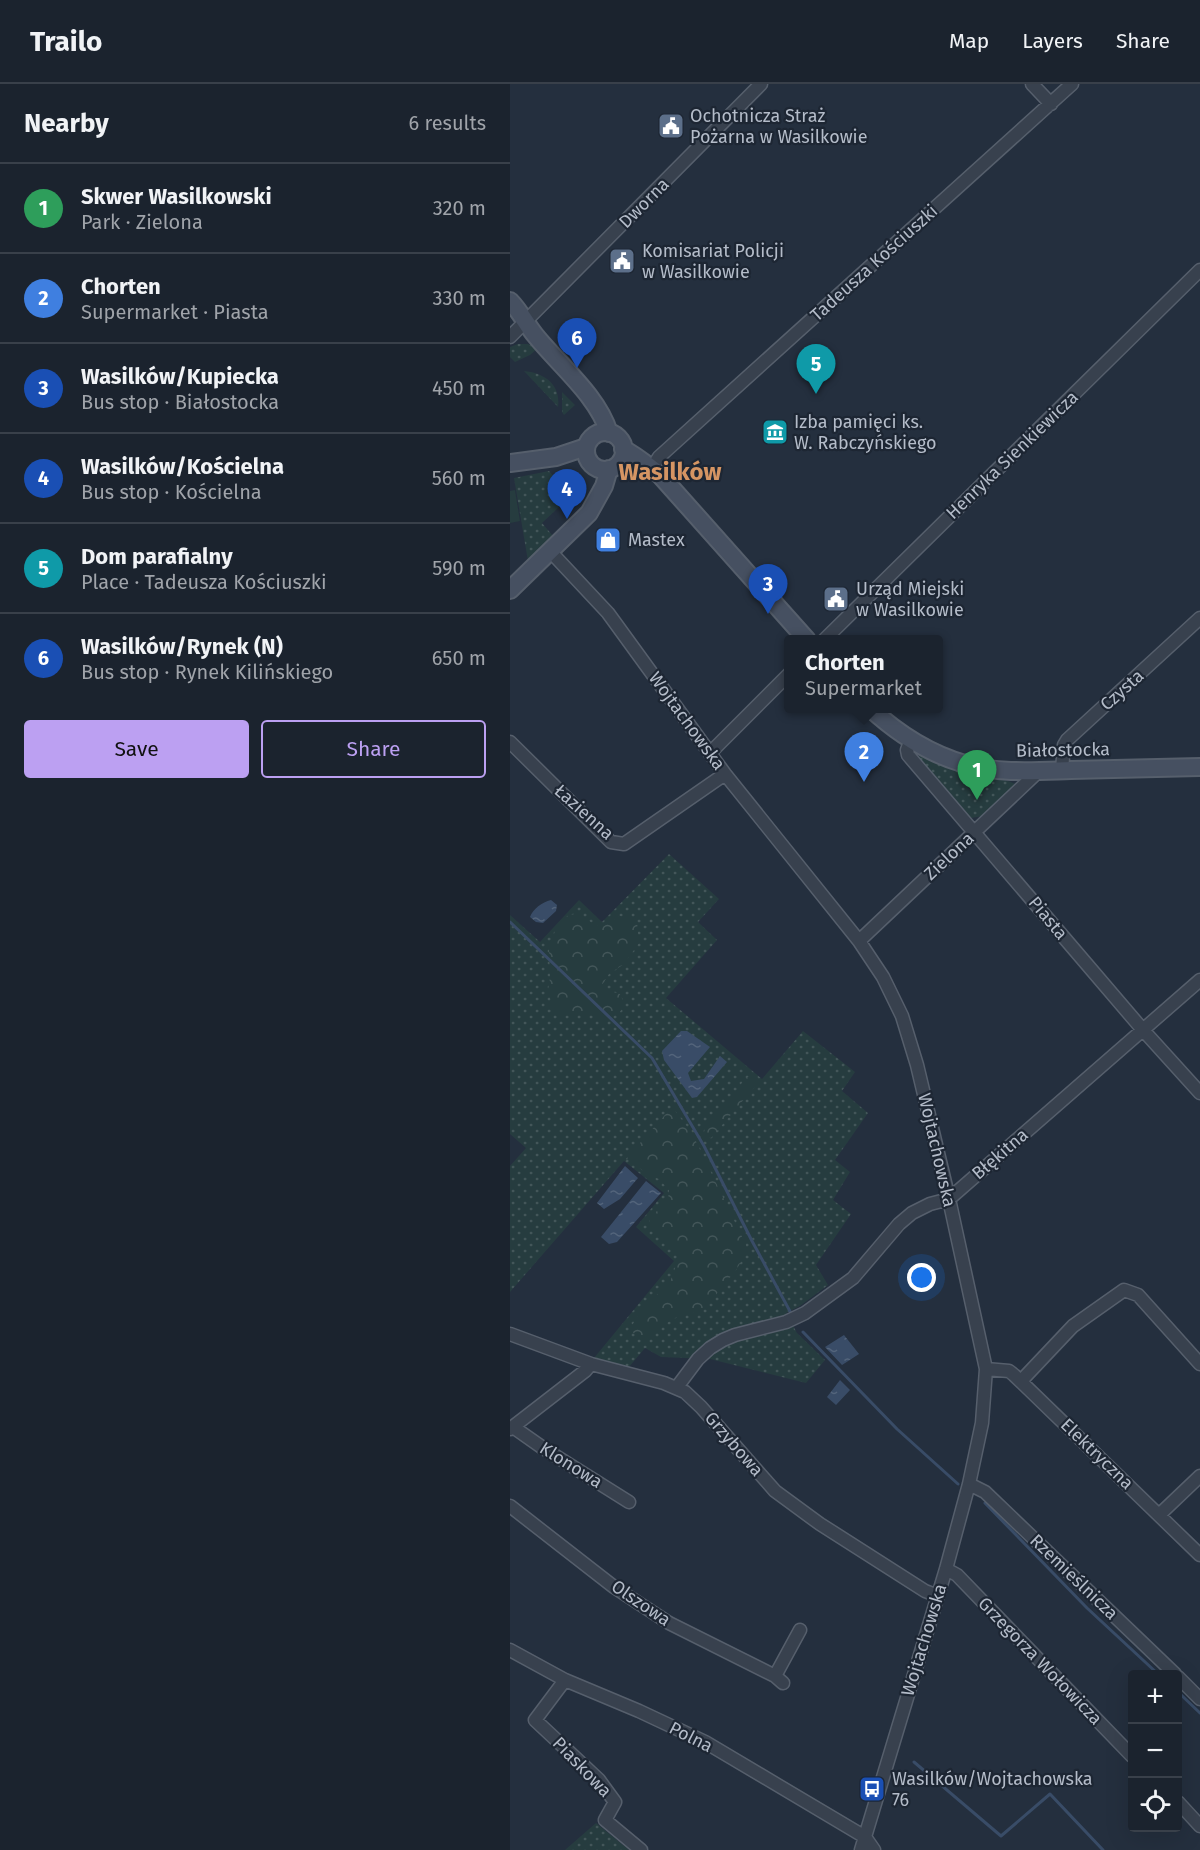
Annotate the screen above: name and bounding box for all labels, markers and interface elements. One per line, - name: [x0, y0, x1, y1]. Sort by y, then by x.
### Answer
- text: Trailo: [30, 25, 102, 58]
- text: Map: [949, 28, 989, 54]
- text: Layers: [1022, 28, 1083, 54]
- text: Share: [1116, 28, 1170, 54]
- place label: Ochotnicza Straż Pożarna w Wasilkowie: [690, 105, 867, 148]
- text: Nearby: [24, 108, 109, 139]
- text: 6 results: [409, 111, 486, 135]
- public building icon: Ochotnicza Straż Pożarna w Wasilkowie: [656, 111, 686, 141]
- street label: Dworna: [614, 173, 674, 233]
- text: Skwer Wasilkowski: [81, 183, 272, 210]
- text: 1: [39, 196, 48, 220]
- text: 320 m: [433, 196, 486, 220]
- street label: Tadeusza Kościuszki: [806, 200, 942, 326]
- text: Park · Zielona: [81, 210, 203, 234]
- place label: Komisariat Policji w Wasilkowie: [642, 240, 784, 283]
- public building icon: Komisariat Policji w Wasilkowie: [607, 246, 637, 276]
- text: Chorten: [81, 273, 161, 300]
- text: 2: [38, 286, 49, 310]
- text: 330 m: [432, 286, 486, 310]
- text: Supermarket · Piasta: [81, 300, 269, 324]
- pin: 6: [558, 318, 596, 368]
- pin: 5: [796, 344, 836, 394]
- text: Wasilków/Kupiecka: [81, 363, 279, 390]
- text: 3: [38, 376, 49, 400]
- text: 450 m: [432, 376, 486, 400]
- street label: Henryka Sienkiewicza: [941, 386, 1083, 524]
- text: Bus stop · Białostocka: [81, 390, 279, 414]
- place label: Izba pamięci ks. W. Rabczyńskiego: [794, 411, 937, 454]
- museum icon: Izba pamięci ks. W. Rabczyńskiego: [760, 417, 790, 447]
- text: Wasilków/Kościelna: [81, 453, 284, 480]
- district label: Wasilków: [619, 458, 721, 486]
- text: 4: [38, 466, 49, 490]
- text: 560 m: [432, 466, 486, 490]
- pin: 4: [548, 470, 586, 519]
- text: Bus stop · Kościelna: [81, 480, 262, 504]
- shop icon: Mastex: [593, 525, 623, 555]
- place label: Mastex: [628, 529, 685, 551]
- text: Dom parafialny: [81, 543, 233, 570]
- text: 5: [38, 556, 49, 580]
- text: 590 m: [432, 556, 486, 580]
- pin: 3: [748, 564, 788, 614]
- text: Place · Tadeusza Kościuszki: [81, 570, 327, 594]
- place label: Urząd Miejski w Wasilkowie: [856, 578, 964, 621]
- public building icon: Urząd Miejski w Wasilkowie: [821, 584, 851, 614]
- text: Wasilków/Rynek (N): [81, 633, 283, 660]
- popup: [784, 635, 943, 713]
- text: 6: [38, 646, 49, 670]
- text: 650 m: [432, 646, 486, 670]
- text: Chorten: [805, 649, 885, 676]
- text: Bus stop · Rynek Kilińskiego: [81, 660, 333, 684]
- street label: Czysta: [1096, 665, 1148, 715]
- street label: Wojtachowska: [644, 668, 730, 774]
- text: Supermarket: [805, 676, 922, 700]
- button: Save: [24, 720, 249, 778]
- button: Share: [261, 720, 486, 778]
- pin: 2: [844, 732, 884, 782]
- street label: Białostocka: [1016, 738, 1110, 762]
- pin: 1: [958, 750, 996, 800]
- street label: Łazienna: [550, 780, 618, 844]
- street label: Zielona: [919, 827, 979, 885]
- street label: Piasta: [1024, 892, 1072, 944]
- street label: Wojtachowska: [913, 1091, 961, 1209]
- street label: Błękitna: [967, 1124, 1033, 1184]
- your location: [907, 1263, 936, 1292]
- street label: Grzybowa: [700, 1407, 768, 1481]
- street label: Elektryczna: [1056, 1414, 1138, 1494]
- street label: Klonowa: [536, 1437, 606, 1493]
- street label: Rzemieślnicza: [1025, 1529, 1123, 1625]
- street label: Olszowa: [607, 1575, 675, 1631]
- street label: Wojtachowska: [897, 1581, 951, 1699]
- street label: Grzegorza Wołowicza: [973, 1592, 1107, 1730]
- map controls: [1128, 1670, 1182, 1832]
- button: +: [1128, 1670, 1182, 1724]
- street label: Polna: [665, 1717, 717, 1757]
- button: −: [1128, 1724, 1182, 1778]
- street label: Piaskowa: [548, 1732, 616, 1802]
- place label: Wasilków/Wojtachowska 76: [892, 1768, 1093, 1811]
- bus stop icon: Wasilków/Wojtachowska 76: [857, 1774, 887, 1804]
- button: locate: [1128, 1778, 1182, 1832]

